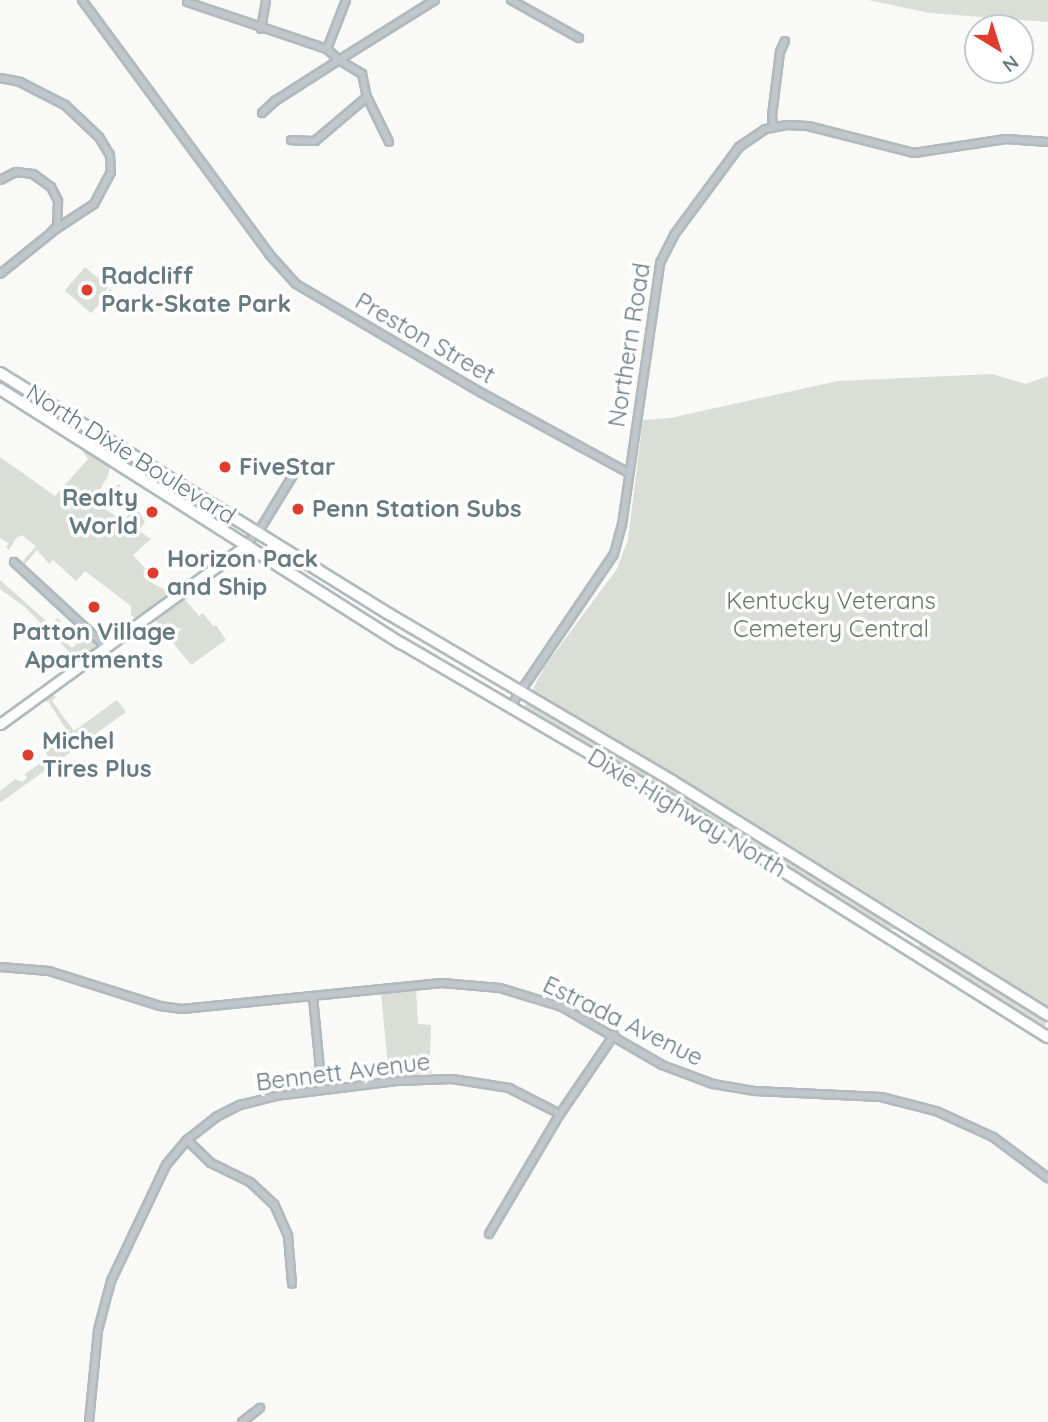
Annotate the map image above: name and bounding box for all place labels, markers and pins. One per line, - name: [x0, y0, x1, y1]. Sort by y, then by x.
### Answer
- place label: Radcliff Park-Skate Park: [101, 262, 291, 318]
- marker: Radcliff Park-Skate Park: [79, 282, 95, 298]
- place label: FiveStar: [239, 453, 335, 481]
- marker: FiveStar: [217, 459, 233, 475]
- place label: Realty World: [62, 484, 138, 540]
- place label: Penn Station Subs: [312, 495, 521, 523]
- marker: Penn Station Subs: [290, 501, 306, 517]
- marker: Realty World: [144, 504, 160, 520]
- place label: Horizon Pack and Ship: [167, 545, 318, 601]
- marker: Horizon Pack and Ship: [145, 565, 161, 581]
- marker: Patton Village Apartments: [86, 599, 102, 615]
- place label: Patton Village Apartments: [12, 618, 176, 674]
- place label: Michel Tires Plus: [42, 727, 152, 783]
- marker: Michel Tires Plus: [20, 747, 36, 763]

